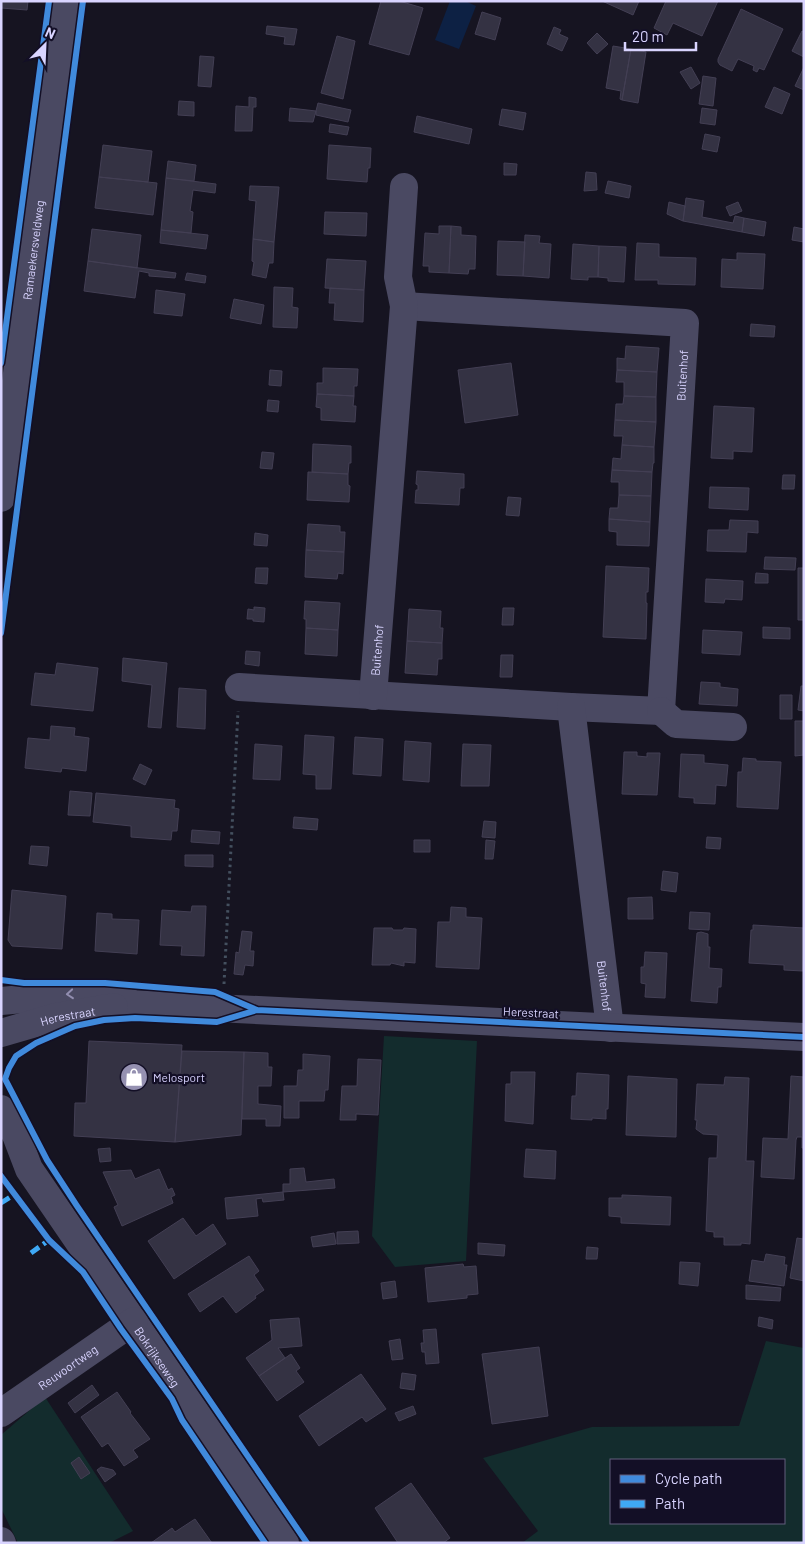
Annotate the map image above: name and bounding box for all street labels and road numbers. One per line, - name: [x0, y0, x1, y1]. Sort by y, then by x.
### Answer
- street label: Ramaekersveldweg: [20, 199, 46, 301]
- street label: Buitenhof: [673, 349, 690, 401]
- street label: Buitenhof: [368, 624, 386, 676]
- street label: Buitenhof: [595, 960, 615, 1012]
- street label: Herestraat: [38, 1003, 96, 1028]
- street label: Herestraat: [503, 1004, 559, 1020]
- street label: Bokrijkseweg: [132, 1324, 183, 1390]
- street label: Reuvoortweg: [35, 1342, 100, 1392]

